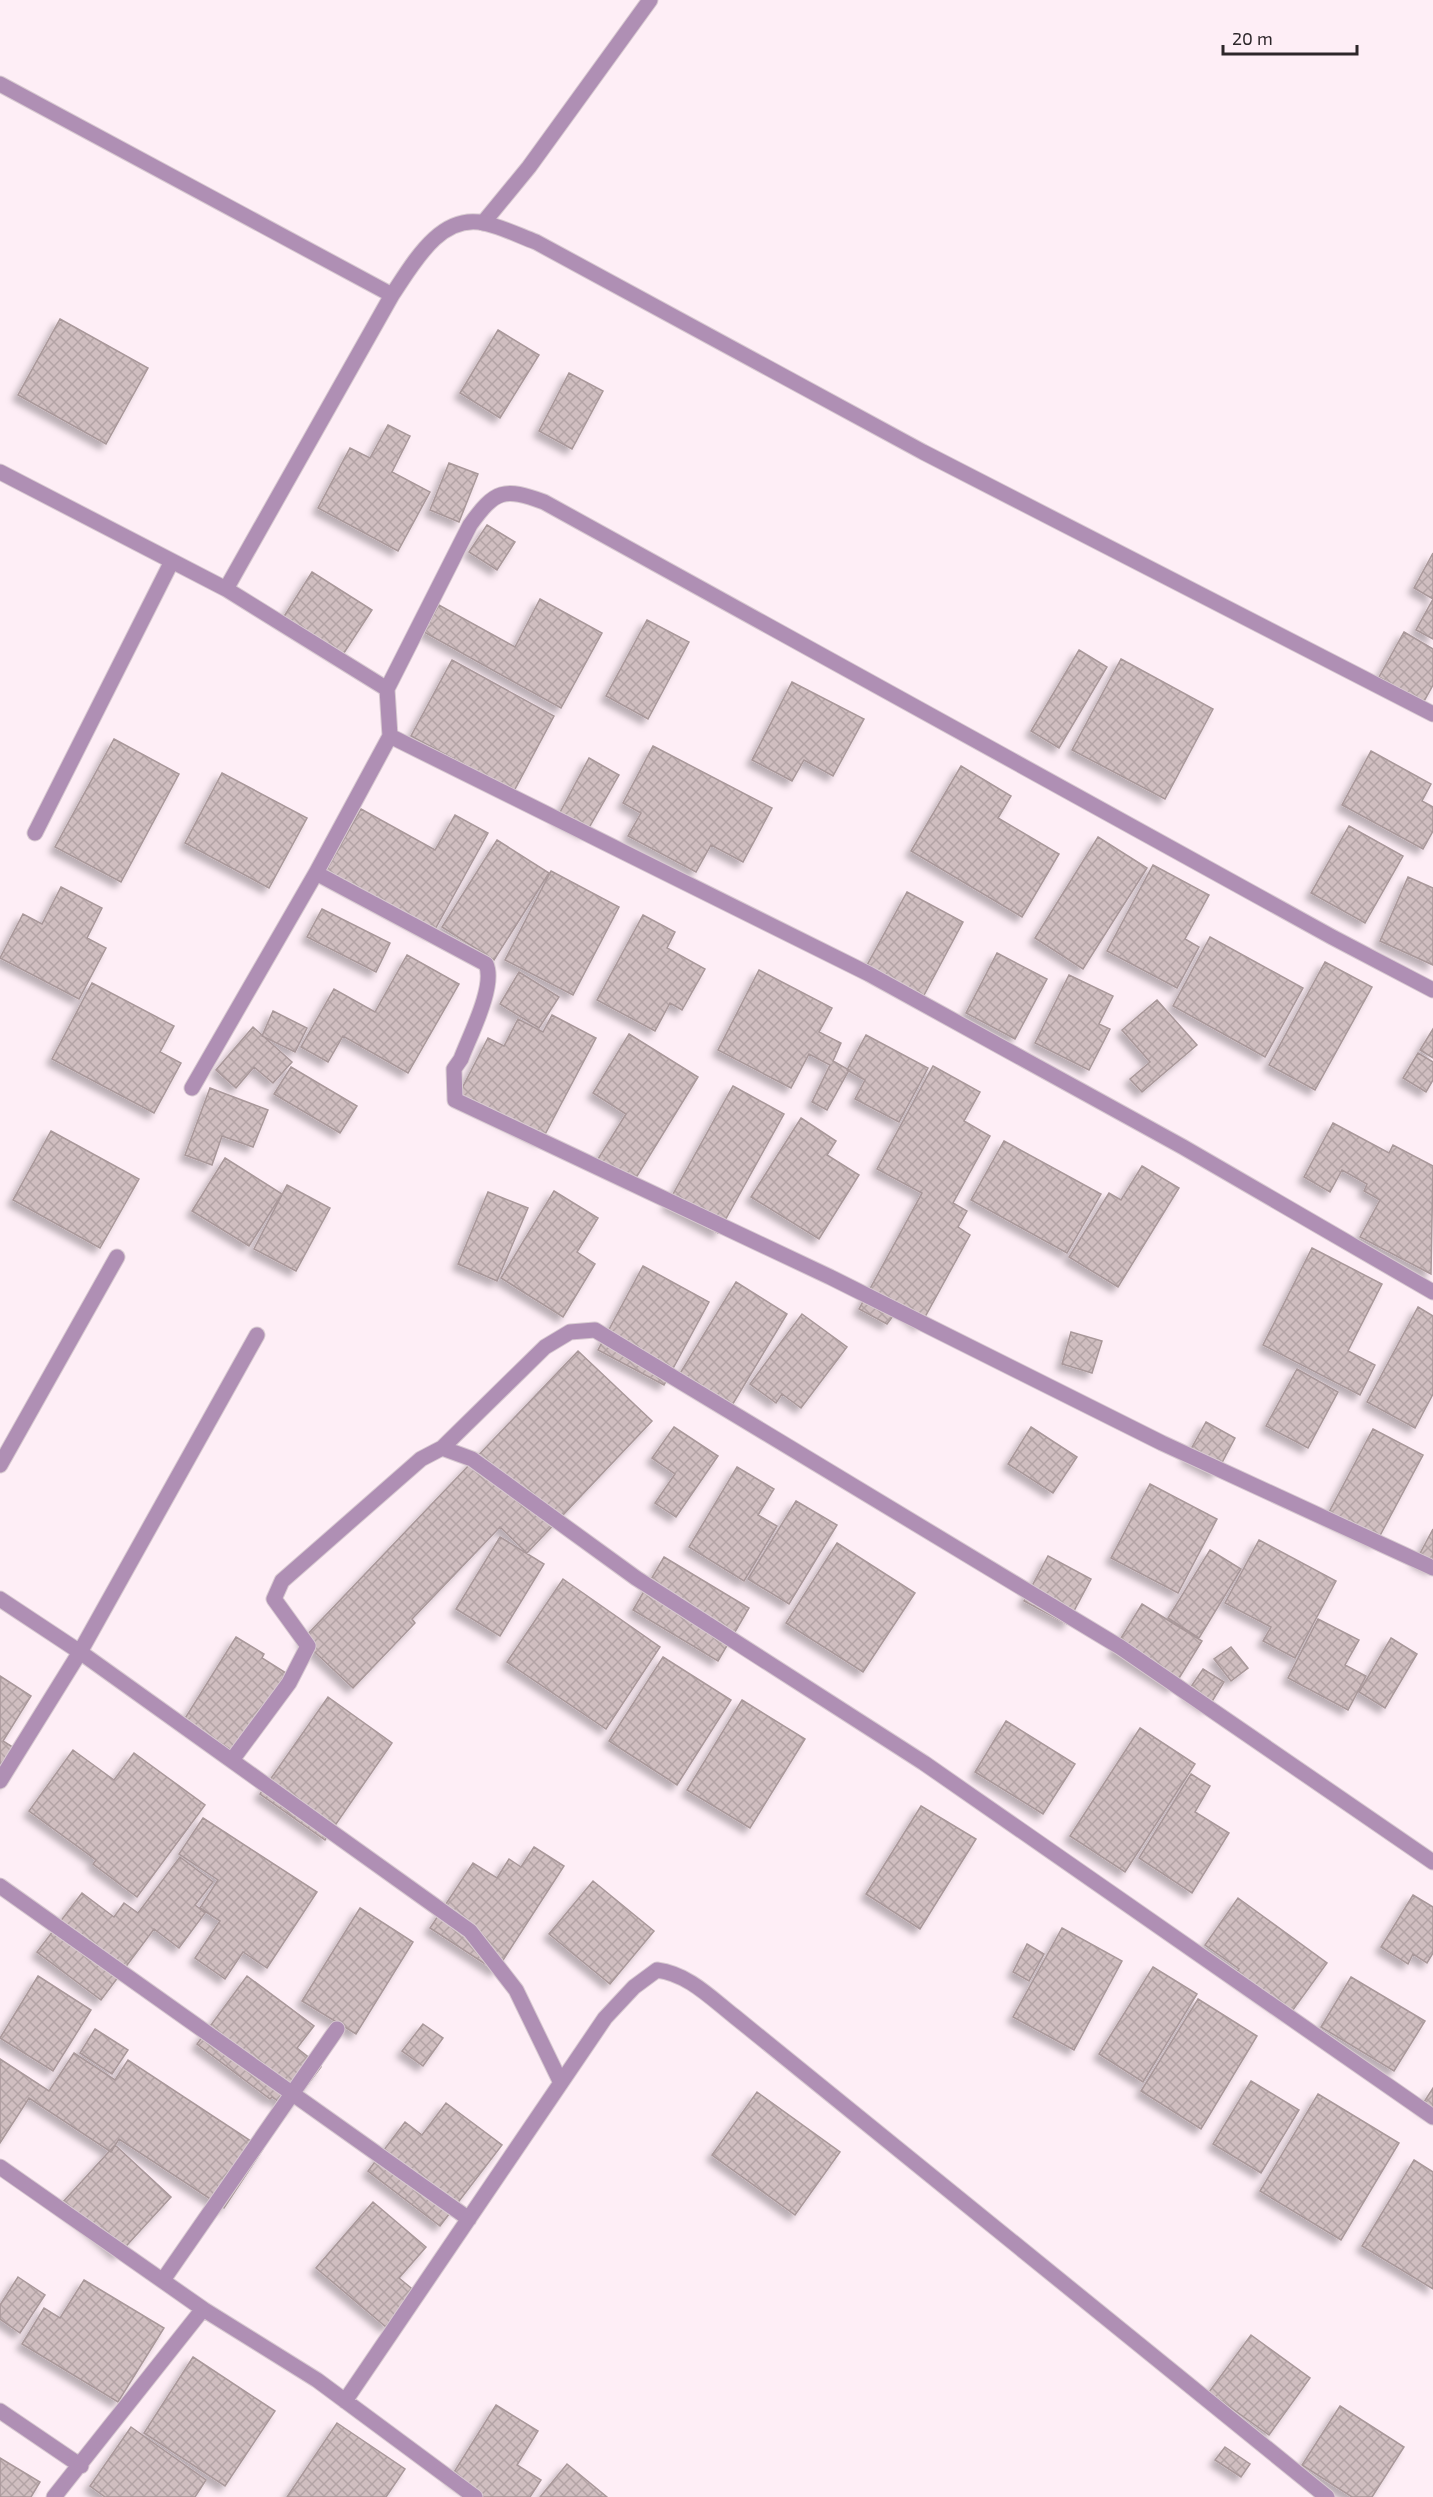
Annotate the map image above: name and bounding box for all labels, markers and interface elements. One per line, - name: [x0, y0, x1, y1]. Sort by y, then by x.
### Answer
- scale bar: [1223, 18, 1356, 56]
- text: 20 m: [1232, 27, 1273, 49]

